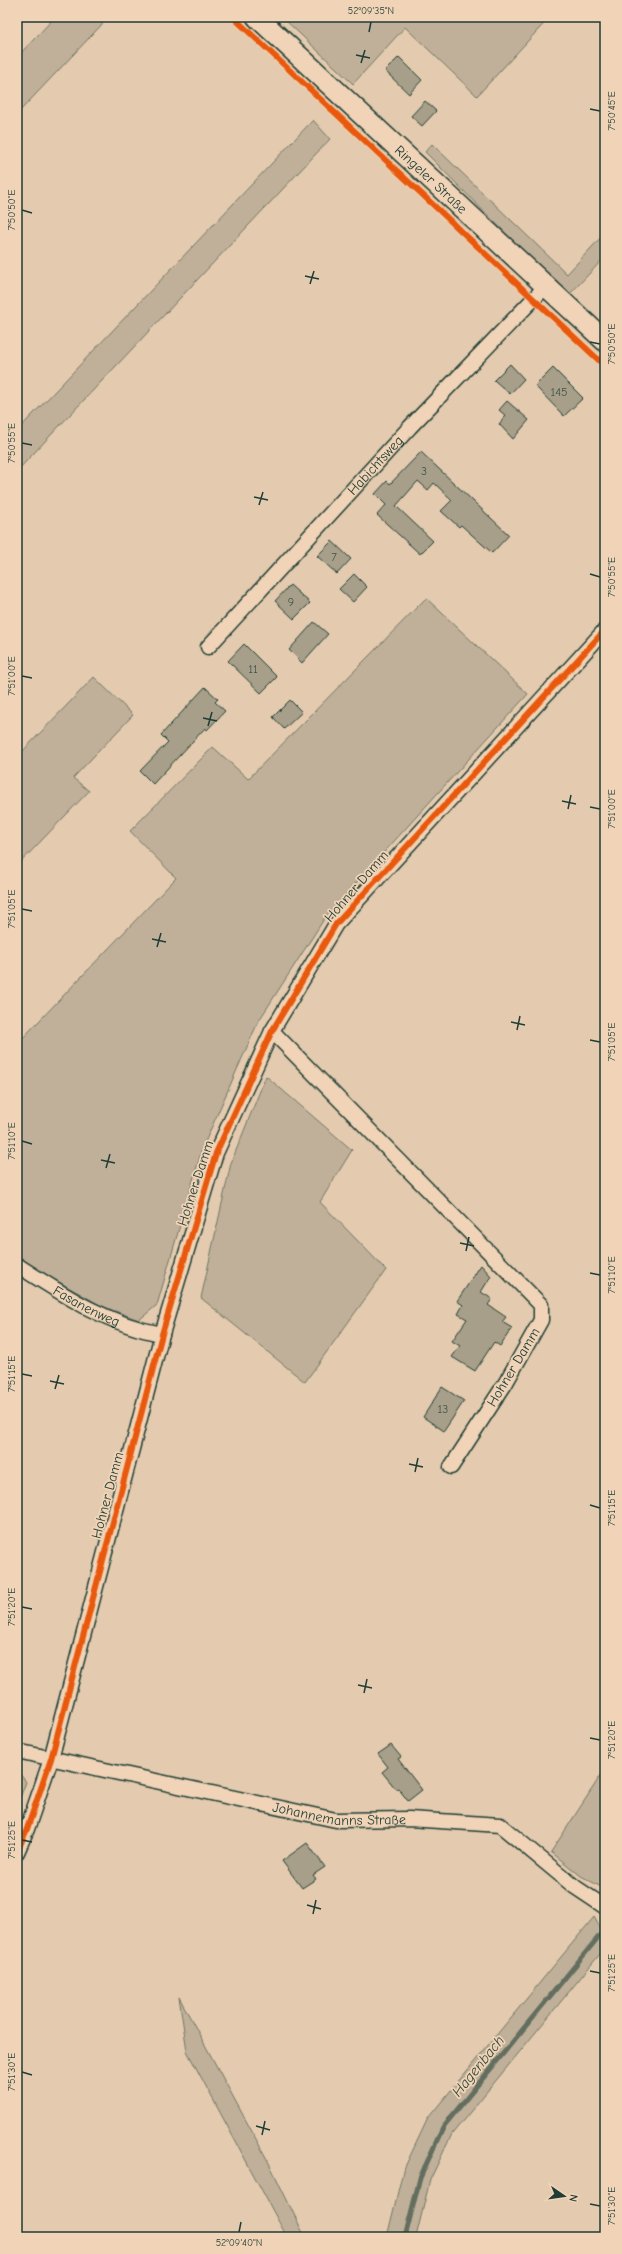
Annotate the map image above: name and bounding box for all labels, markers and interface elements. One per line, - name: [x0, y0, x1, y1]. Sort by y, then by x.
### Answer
- text: 52°09'35"N: [348, 5, 394, 17]
- text: 7°50'45"E: [606, 91, 618, 131]
- street label: Ringeler Straße: [391, 142, 471, 217]
- text: 7°50'50"E: [6, 190, 18, 230]
- text: 7°50'50"E: [606, 324, 618, 364]
- house number: 145: [550, 385, 568, 399]
- text: 7°50'55"E: [6, 423, 18, 463]
- street label: Habichtsweg: [344, 432, 407, 499]
- house number: 3: [421, 464, 427, 478]
- house number: 7: [331, 550, 337, 564]
- text: 7°50'55"E: [606, 557, 618, 597]
- house number: 9: [288, 595, 294, 609]
- text: 7°51'00"E: [6, 656, 18, 696]
- house number: 11: [248, 662, 258, 676]
- text: 7°51'00"E: [606, 789, 618, 829]
- street label: Hohner Damm: [321, 847, 392, 926]
- text: 7°51'05"E: [6, 890, 18, 928]
- text: 7°51'05"E: [606, 1023, 618, 1061]
- text: 7°51'10"E: [6, 1122, 18, 1160]
- street label: Hohner Damm: [174, 1138, 217, 1228]
- text: 7°51'10"E: [606, 1256, 618, 1294]
- street label: Fasanenweg: [50, 1282, 122, 1331]
- street label: Hohner Damm: [483, 1325, 544, 1410]
- text: 7°51'15"E: [6, 1356, 18, 1392]
- house number: 13: [438, 1402, 448, 1416]
- street label: Hohner Damm: [88, 1450, 127, 1540]
- text: 7°51'15"E: [606, 1490, 618, 1526]
- text: 7°51'20"E: [6, 1588, 18, 1626]
- text: 7°51'20"E: [606, 1721, 618, 1759]
- street label: Johannemanns Straße: [271, 1799, 406, 1829]
- text: 7°51'25"E: [6, 1821, 18, 1859]
- text: 7°51'25"E: [606, 1954, 618, 1992]
- water label: Hagenbach: [448, 2032, 508, 2100]
- text: 7°51'30"E: [6, 2053, 18, 2091]
- north arrow: [544, 2176, 584, 2216]
- text: 7°51'30"E: [606, 2187, 618, 2225]
- text: N: [566, 2193, 580, 2203]
- text: 52°09'40"N: [216, 2237, 262, 2249]

